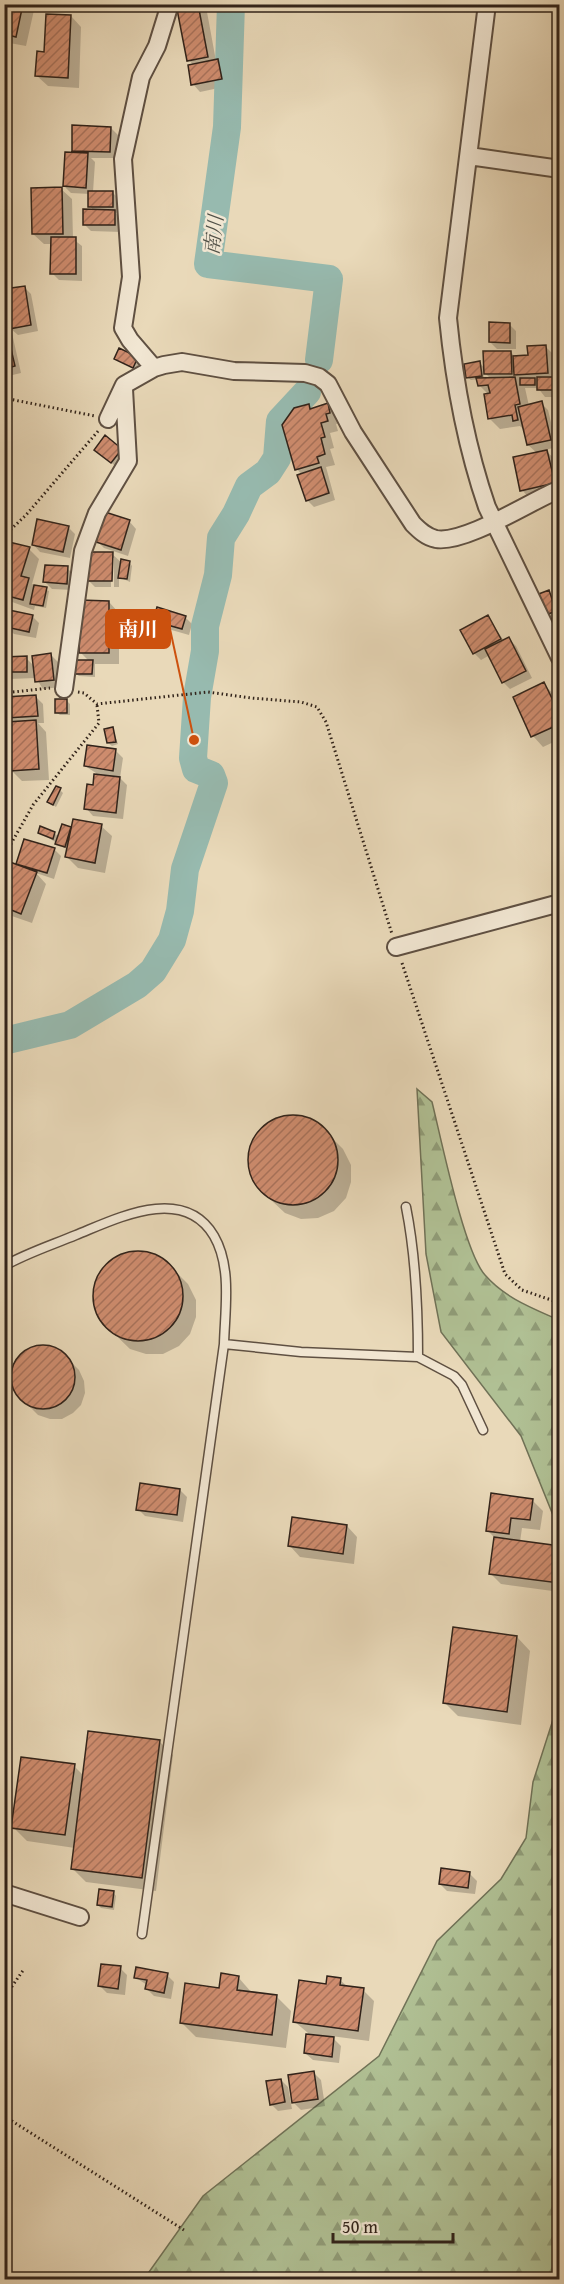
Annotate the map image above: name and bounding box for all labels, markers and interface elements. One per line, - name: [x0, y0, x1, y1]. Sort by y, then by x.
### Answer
- water label: 南川: [196, 211, 230, 257]
- callout: 南川: [106, 610, 170, 648]
- text: 南川: [118, 614, 158, 643]
- scale bar: [333, 2206, 453, 2244]
- text: 50 m: [342, 2213, 378, 2240]

